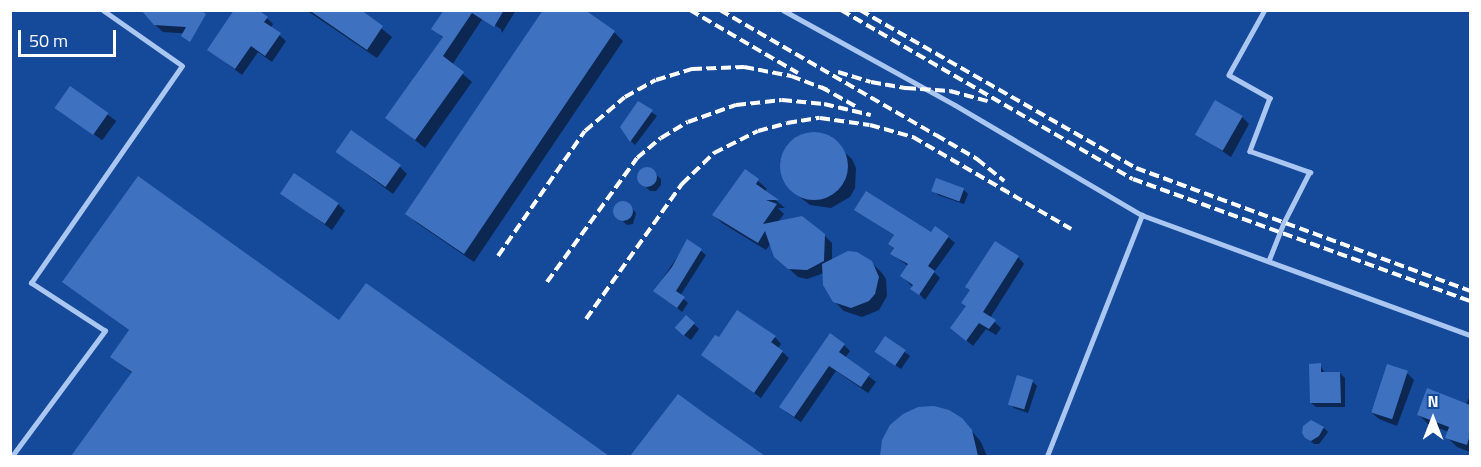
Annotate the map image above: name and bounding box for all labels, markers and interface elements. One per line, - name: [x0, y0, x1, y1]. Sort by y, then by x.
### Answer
- scale bar: [21, 18, 118, 56]
- text: 50 m: [29, 27, 68, 54]
- north arrow: [1403, 389, 1463, 449]
- text: N: [1427, 389, 1439, 413]

